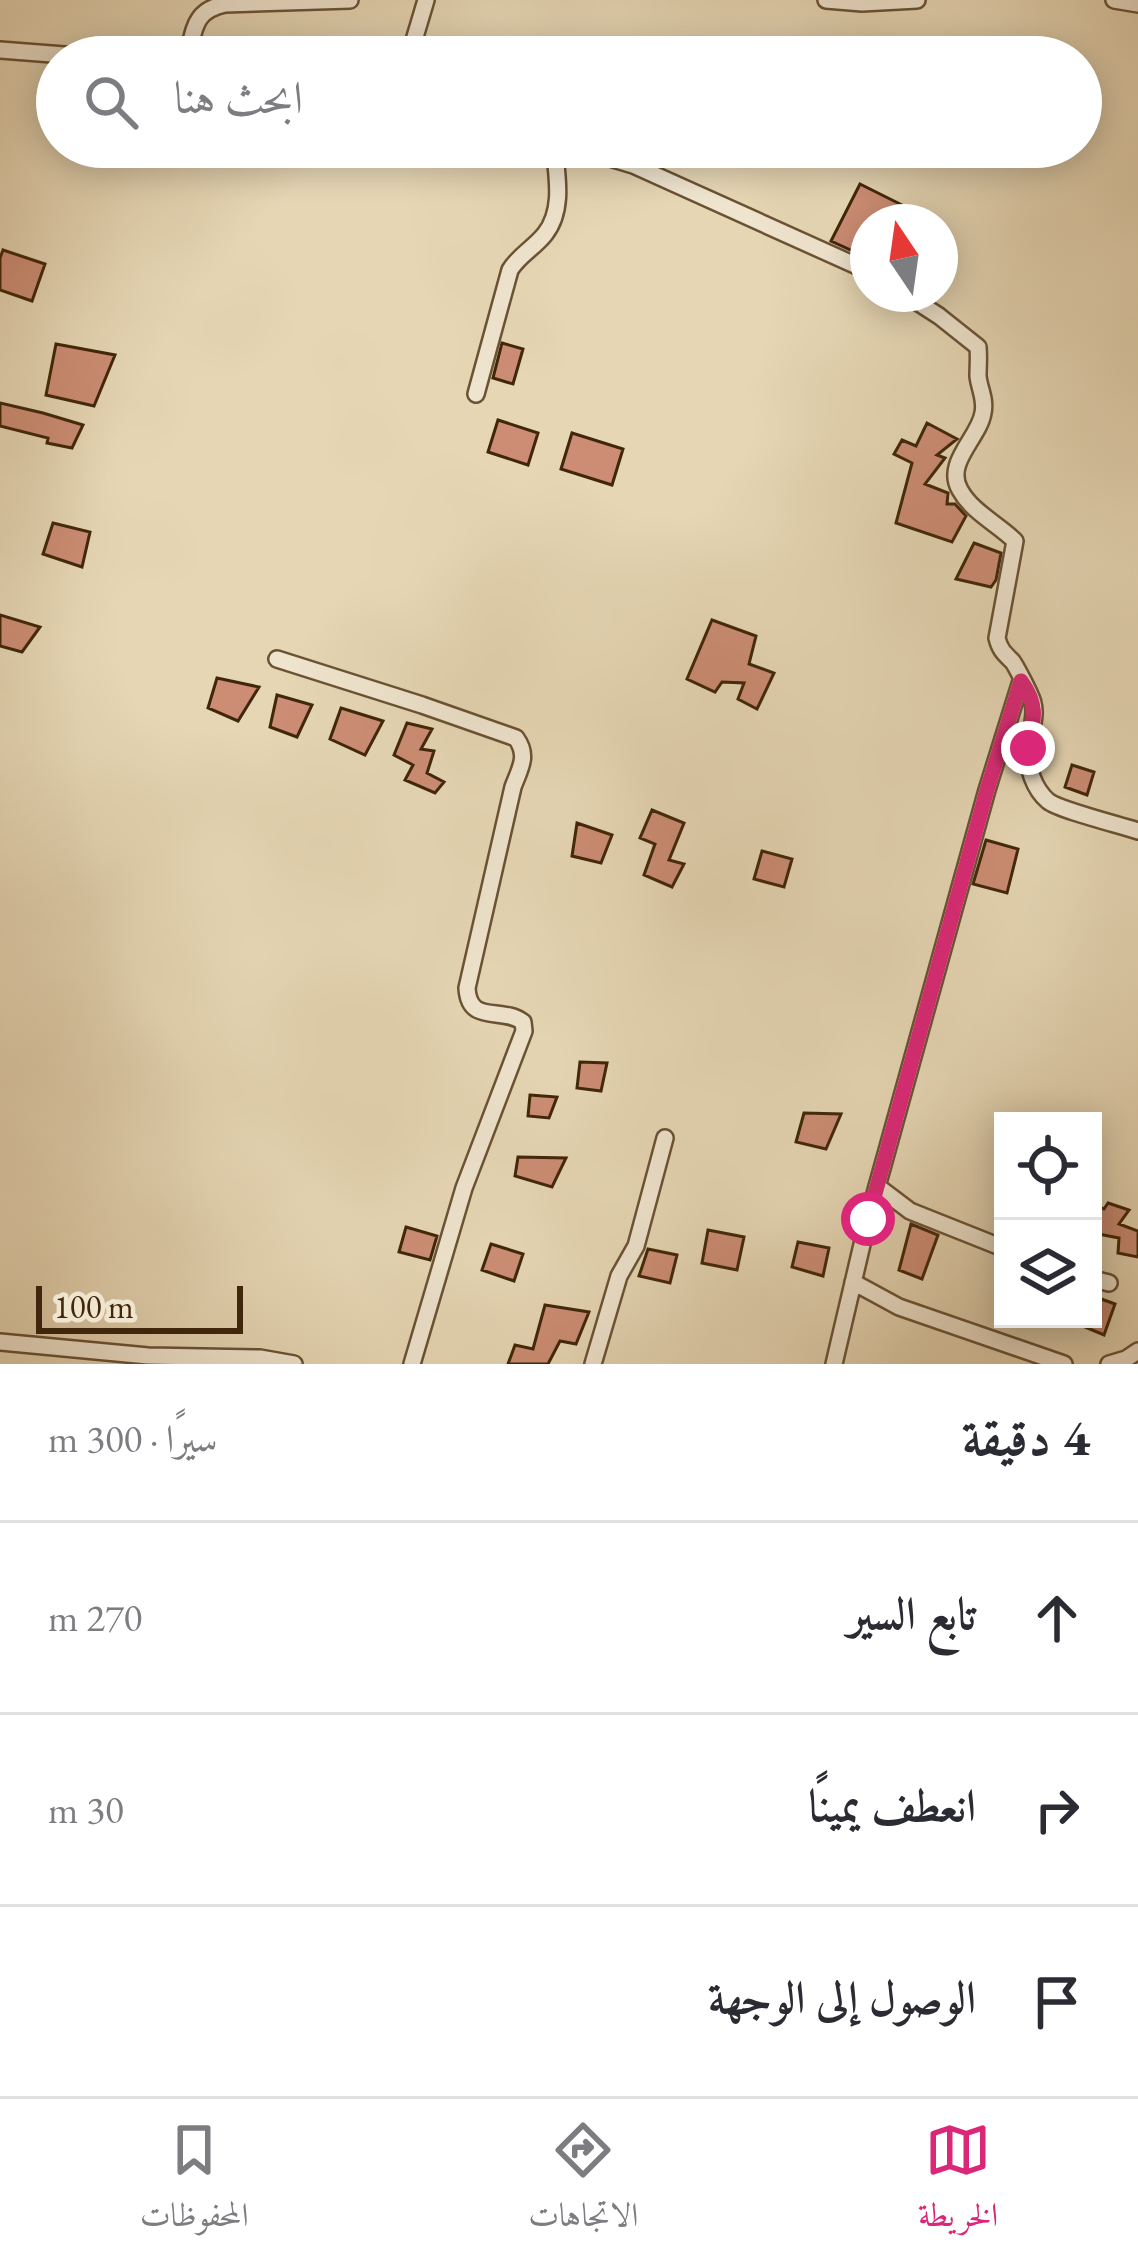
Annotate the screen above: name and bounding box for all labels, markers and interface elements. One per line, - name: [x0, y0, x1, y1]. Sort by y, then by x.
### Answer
- search box: [36, 36, 1102, 168]
- text: ابحث هنا: [174, 68, 303, 126]
- icon: search: [78, 69, 144, 135]
- north arrow: [850, 204, 958, 312]
- route end: [1001, 721, 1055, 775]
- map controls: [994, 1112, 1102, 1328]
- button: locate: [994, 1112, 1102, 1220]
- route start: [841, 1192, 895, 1246]
- button: layers: [994, 1220, 1102, 1328]
- scale bar: [36, 1280, 243, 1333]
- text: 100 m: [54, 1285, 134, 1328]
- text: 4 دقيقة: [962, 1404, 1090, 1470]
- text: سيرًا · 300 m: [48, 1413, 218, 1464]
- text: تابع السير: [848, 1584, 976, 1642]
- icon: ahead: [1024, 1585, 1090, 1651]
- text: 270 m: [48, 1592, 142, 1643]
- text: انعطف يمينًا: [809, 1776, 976, 1834]
- icon: right: [1024, 1777, 1090, 1843]
- text: 30 m: [48, 1784, 124, 1835]
- text: الوصول إلى الوجهة: [708, 1968, 976, 2026]
- icon: arrive: [1024, 1969, 1090, 2035]
- tab: المحفوظات: [140, 2117, 249, 2247]
- tab: الاتجاهات: [528, 2117, 638, 2247]
- tab: الخريطة: [918, 2117, 998, 2247]

